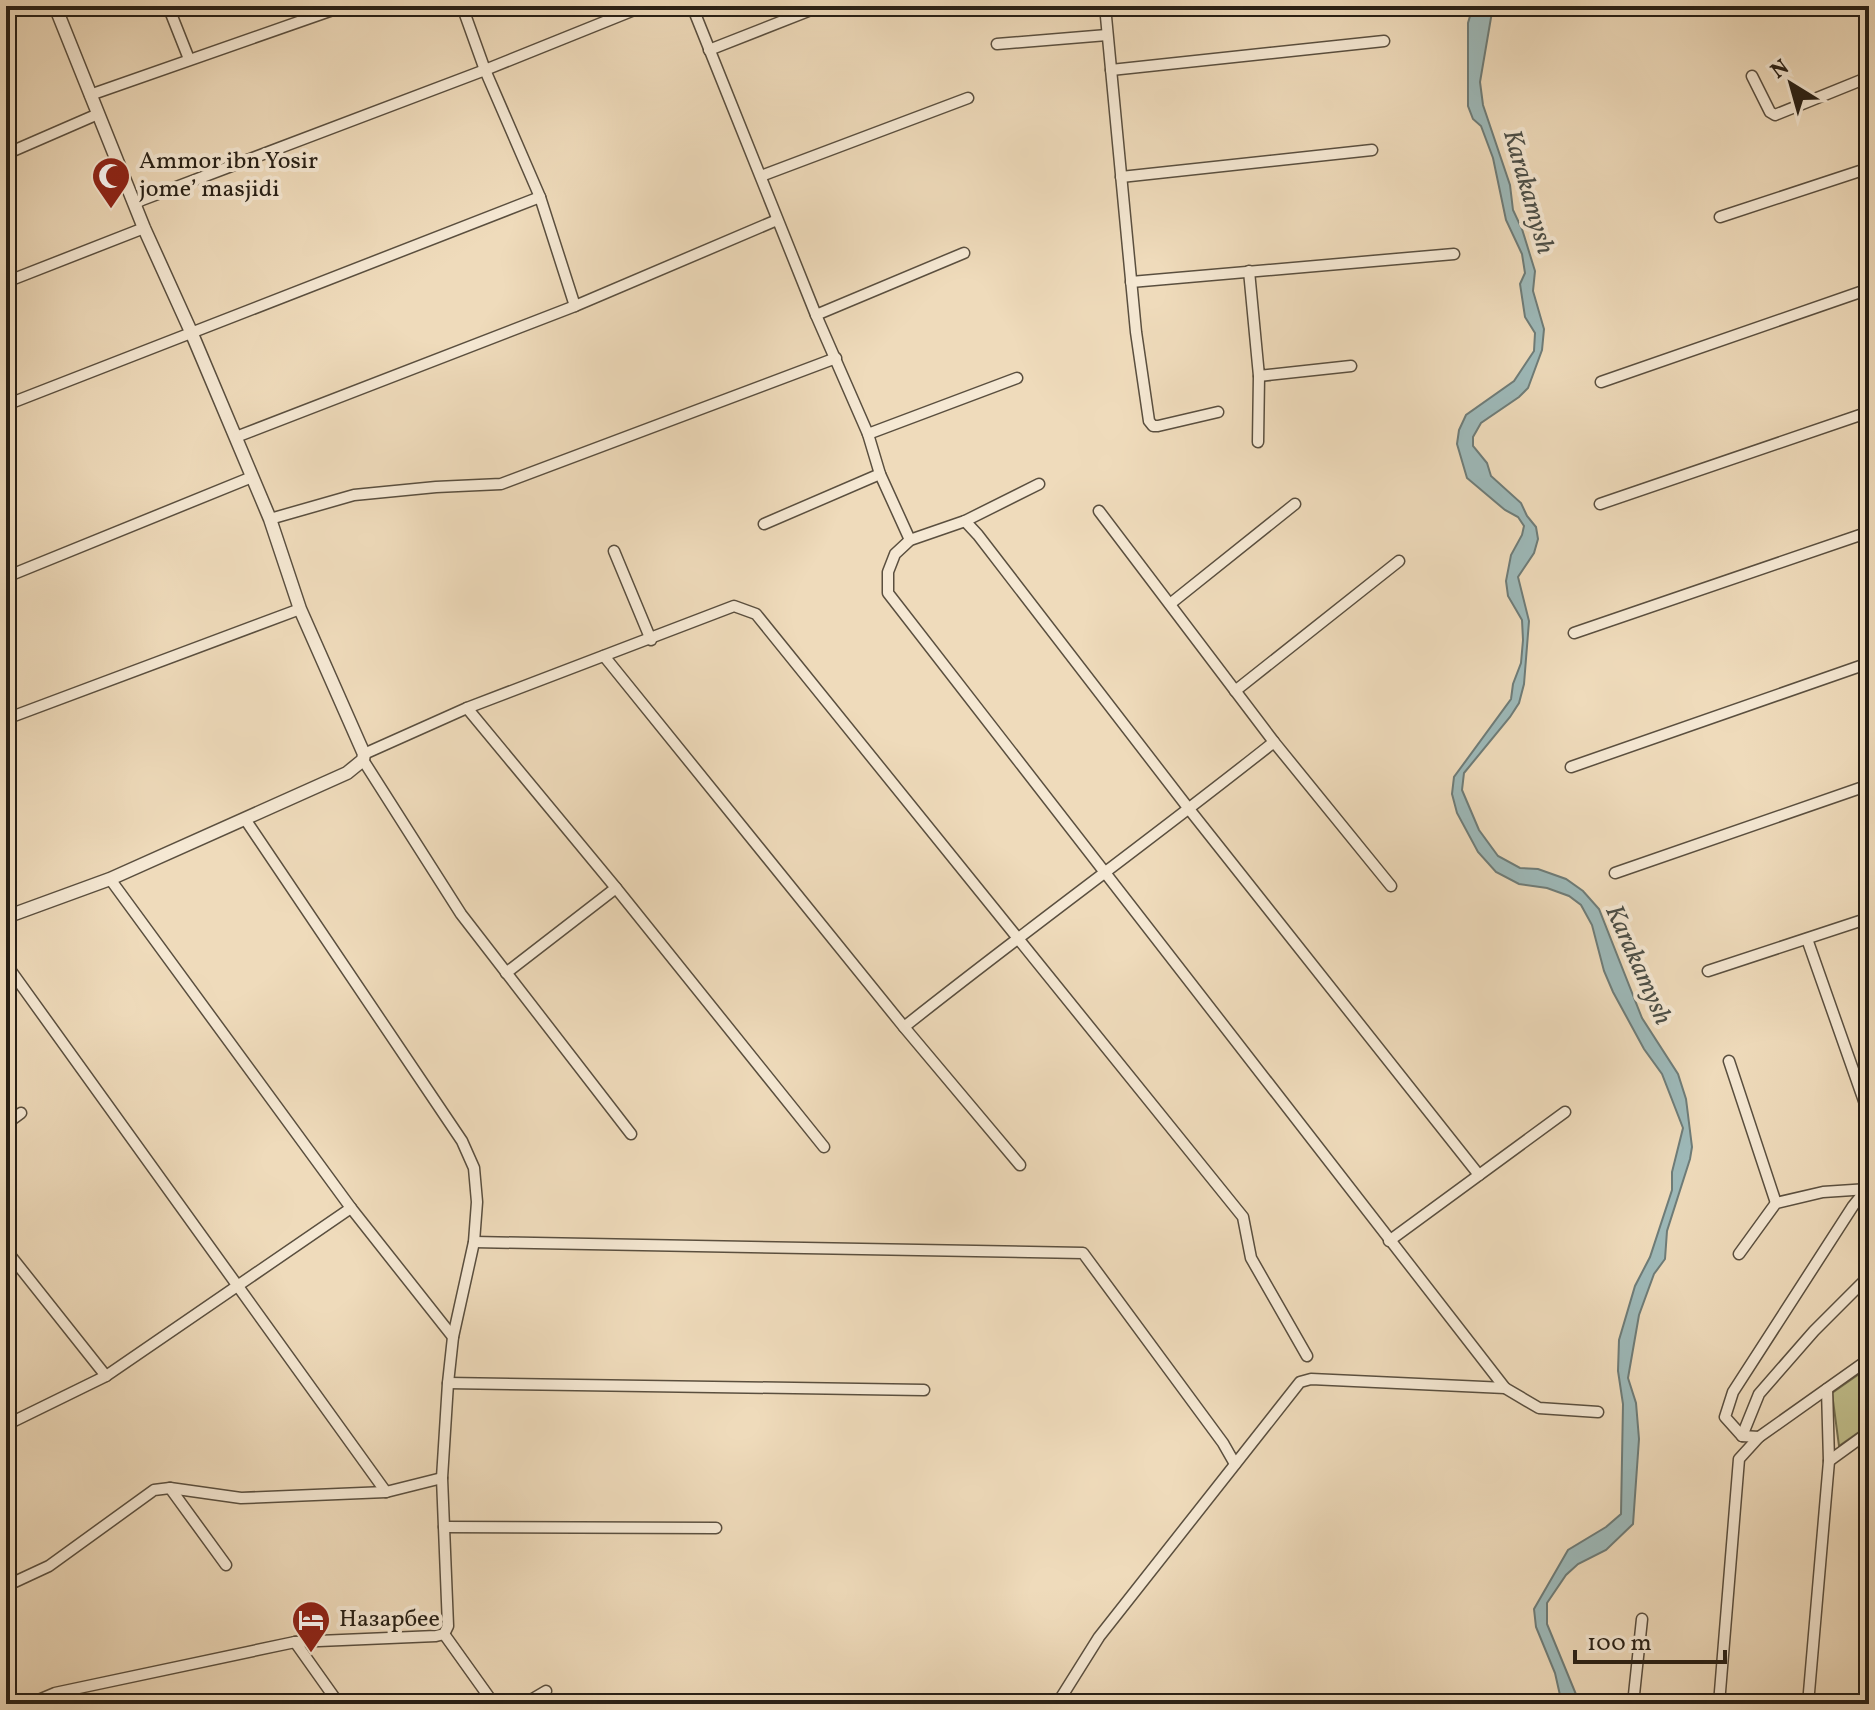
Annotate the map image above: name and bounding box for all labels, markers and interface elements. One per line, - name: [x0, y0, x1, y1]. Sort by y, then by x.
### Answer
- north arrow: [1751, 44, 1831, 124]
- text: N: [1765, 53, 1796, 87]
- water label: Karakamysh: [1493, 126, 1563, 259]
- place label: Ammor ibn Yosir jome’ masjidi: [139, 145, 318, 207]
- mosque icon: Ammor ibn Yosir jome’ masjidi: [90, 155, 132, 210]
- water label: Karakamysh: [1596, 899, 1680, 1031]
- hotel icon: Назарбее: [290, 1599, 332, 1654]
- place label: Назарбее: [339, 1603, 440, 1637]
- scale bar: [1575, 1614, 1725, 1664]
- text: 100 m: [1587, 1627, 1652, 1661]

